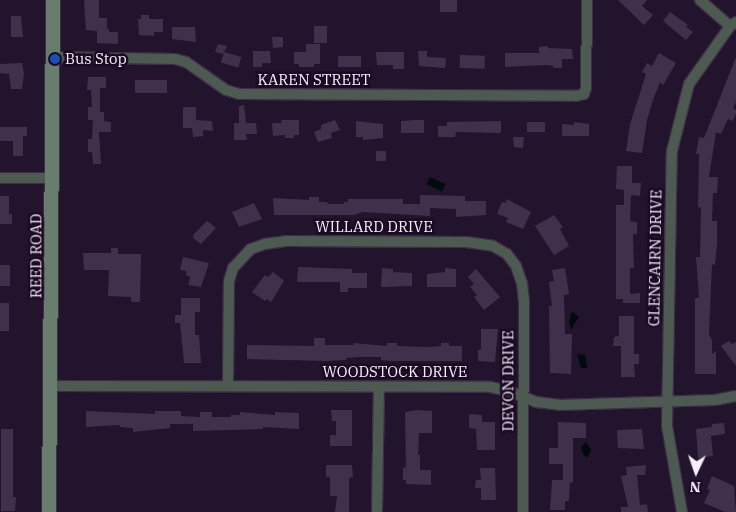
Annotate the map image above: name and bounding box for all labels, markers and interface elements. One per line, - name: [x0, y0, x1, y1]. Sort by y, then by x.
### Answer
- place label: Bus Stop: [65, 50, 127, 68]
- marker: Bus Stop: [49, 53, 61, 65]
- street label: KAREN STREET: [257, 71, 371, 89]
- street label: GLENCAIRN DRIVE: [645, 190, 665, 326]
- street label: REED ROAD: [27, 214, 45, 298]
- street label: WILLARD DRIVE: [315, 218, 433, 236]
- street label: DEVON DRIVE: [499, 330, 517, 432]
- street label: WOODSTOCK DRIVE: [323, 363, 467, 381]
- north arrow: [671, 447, 721, 497]
- text: N: [689, 478, 701, 496]

